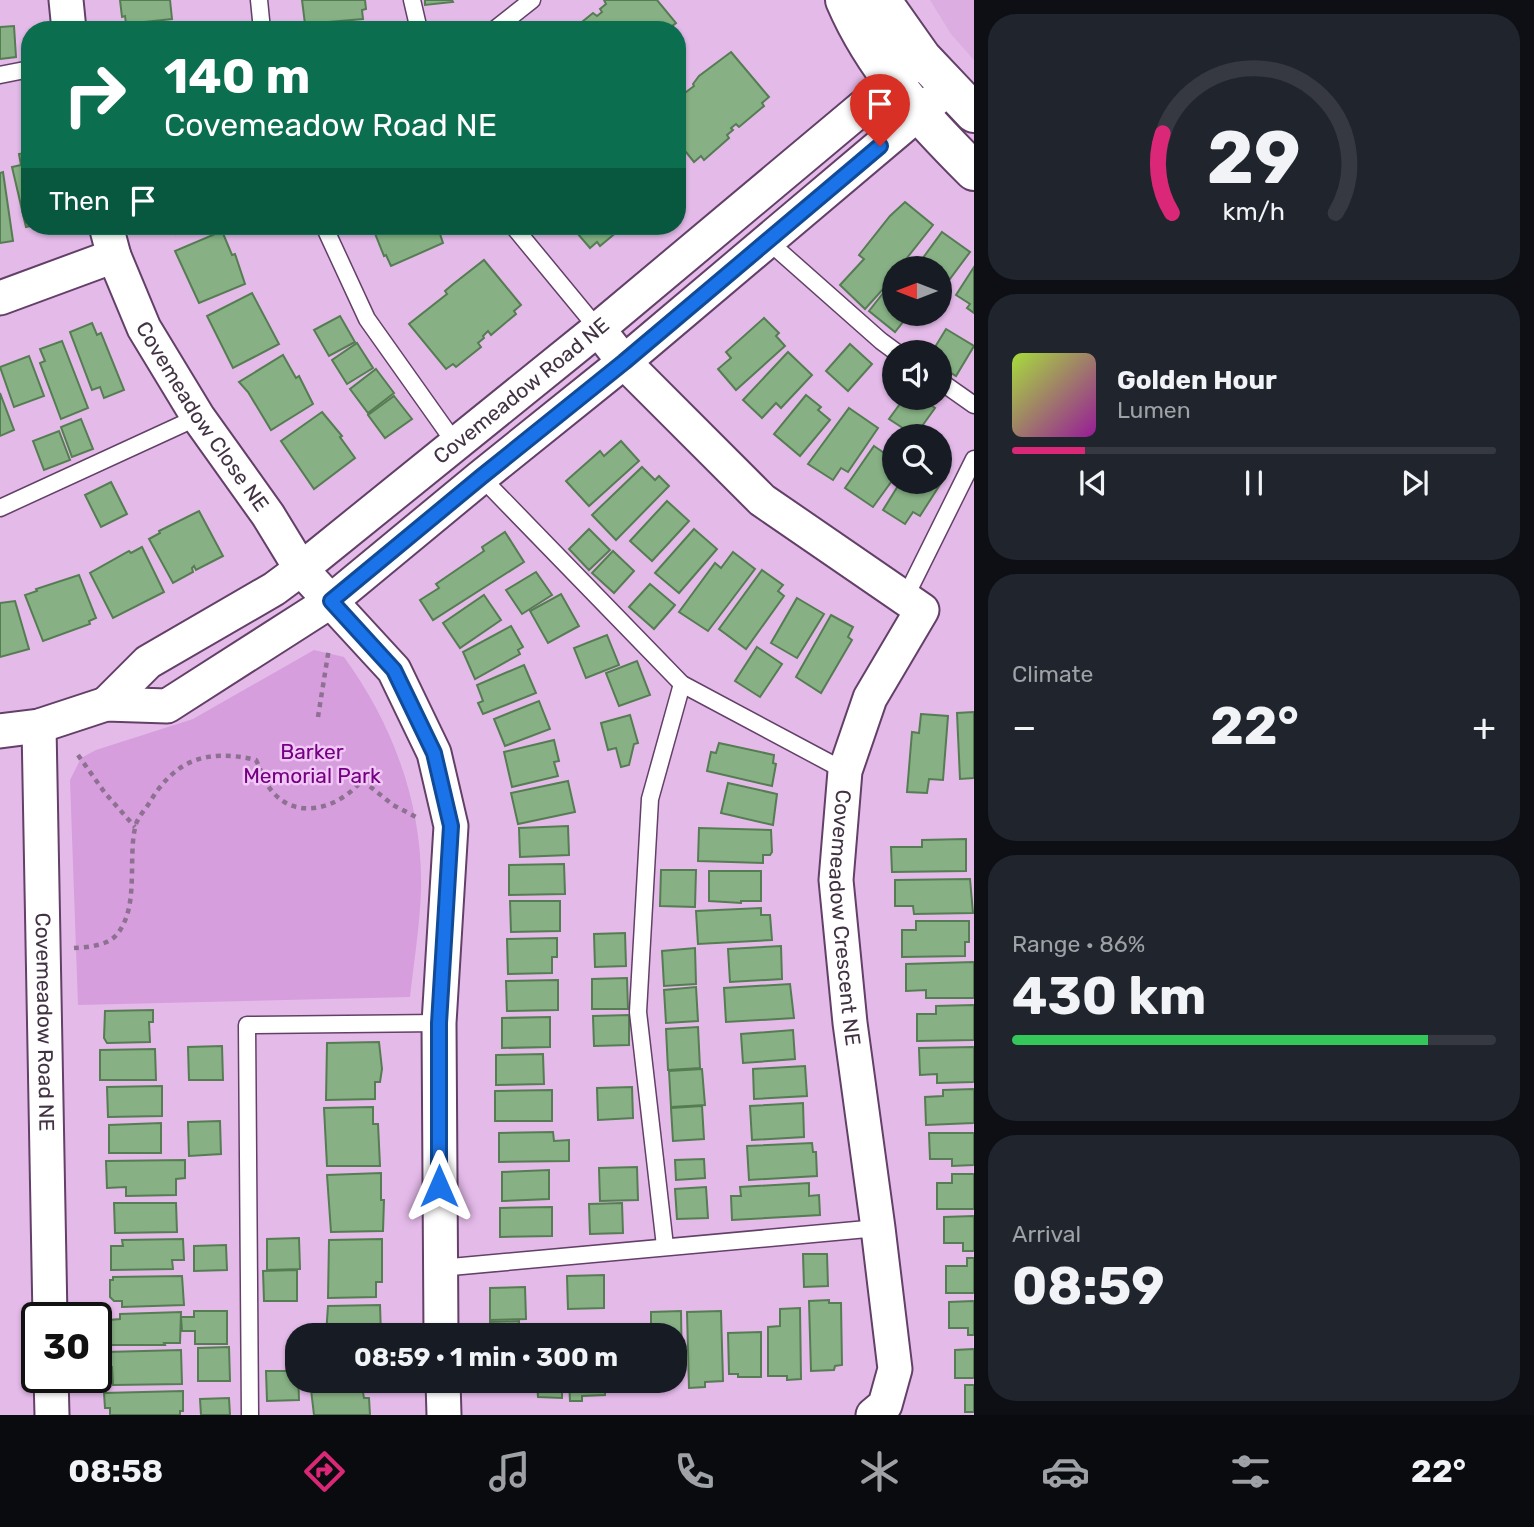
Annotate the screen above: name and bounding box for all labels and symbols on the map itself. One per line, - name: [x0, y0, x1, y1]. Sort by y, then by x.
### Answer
- pin: [850, 74, 910, 146]
- north arrow: [882, 256, 952, 326]
- street label: Covemeadow Road NE: [428, 312, 614, 469]
- street label: Covemeadow Close NE: [131, 317, 274, 516]
- park label: Barker Memorial Park: [243, 739, 381, 788]
- street label: Covemeadow Crescent NE: [824, 789, 866, 1047]
- street label: Covemeadow Road NE: [30, 912, 60, 1132]
- position arrow: [402, 1149, 476, 1223]
- speed limit sign: 30: [21, 1302, 112, 1393]

